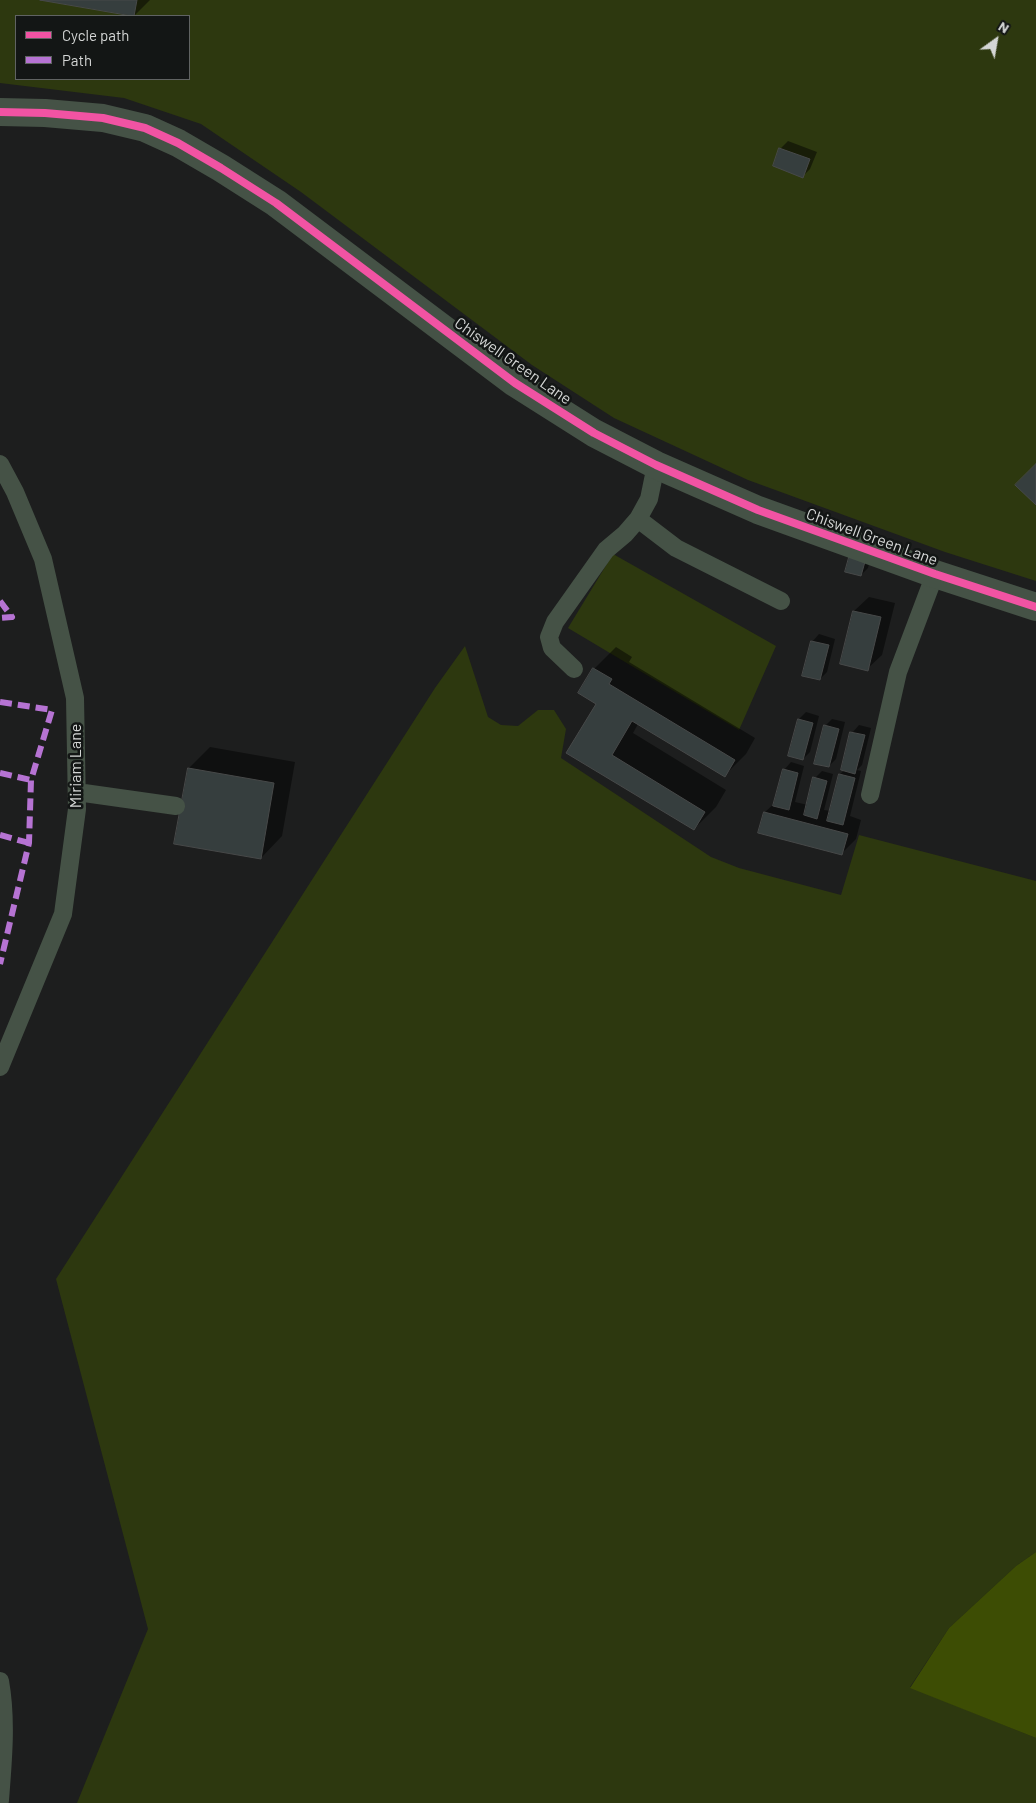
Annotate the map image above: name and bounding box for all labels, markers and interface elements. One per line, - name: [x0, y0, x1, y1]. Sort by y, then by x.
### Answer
- legend: [15, 15, 190, 80]
- north arrow: [971, 15, 1021, 65]
- text: N: [996, 17, 1013, 37]
- text: Cycle path: [62, 26, 129, 44]
- text: Path: [62, 51, 92, 69]
- street label: Chiswell Green Lane: [451, 313, 575, 409]
- street label: Chiswell Green Lane: [804, 504, 940, 570]
- street label: Miriam Lane: [66, 724, 86, 808]

